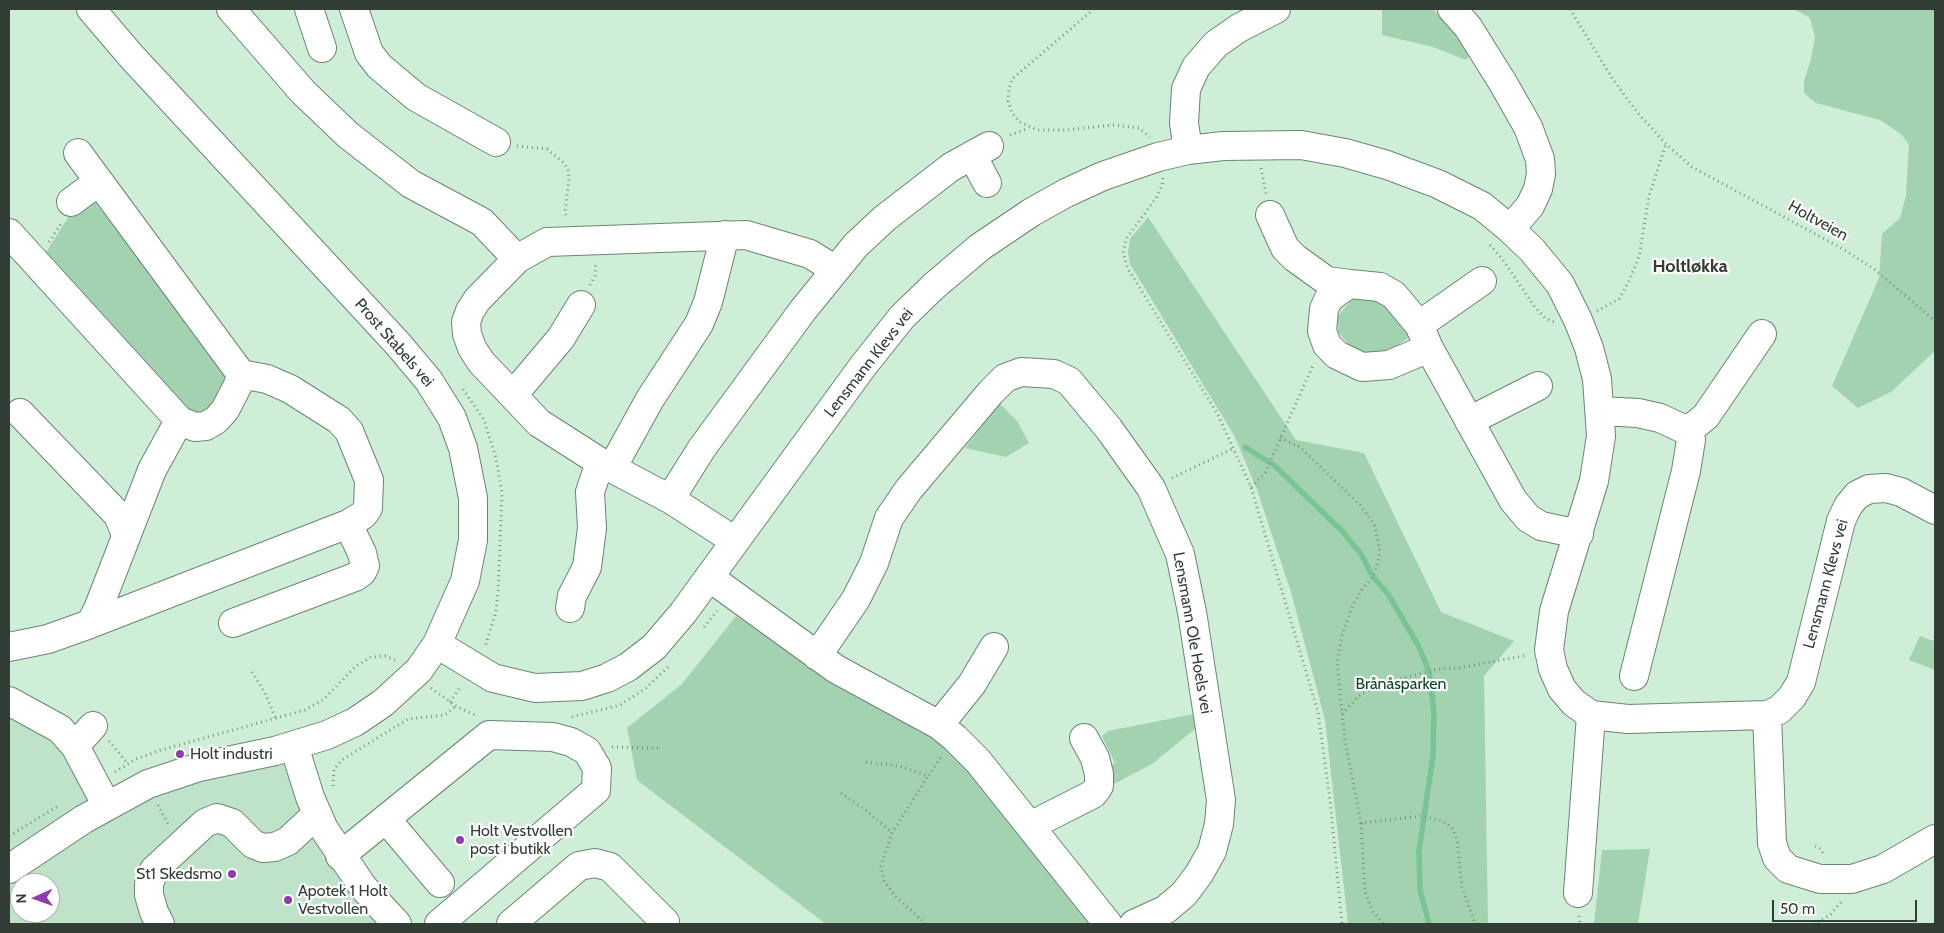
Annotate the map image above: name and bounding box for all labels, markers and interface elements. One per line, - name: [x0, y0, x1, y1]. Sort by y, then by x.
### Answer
- street label: Holtveien: [1785, 197, 1851, 245]
- district label: Holtløkka: [1652, 256, 1728, 278]
- street label: Prost Stabels vei: [350, 295, 438, 391]
- street label: Lensmann Klevs vei: [820, 305, 918, 421]
- street label: Lensmann Klevs vei: [1800, 517, 1852, 651]
- street label: Lensmann Ole Hoels vei: [1168, 551, 1216, 715]
- park label: Brånåsparken: [1356, 674, 1446, 694]
- place label: Holt industri: [190, 744, 273, 764]
- marker: Holt industri: [174, 748, 186, 760]
- place label: Holt Vestvollen post i butikk: [470, 821, 573, 859]
- marker: Holt Vestvollen post i butikk: [454, 834, 466, 846]
- place label: St1 Skedsmo: [136, 864, 222, 884]
- marker: St1 Skedsmo: [226, 868, 238, 880]
- north arrow: [10, 873, 60, 923]
- place label: Apotek 1 Holt Vestvollen: [298, 881, 388, 919]
- scale bar: [1774, 890, 1919, 922]
- text: N: [12, 893, 30, 904]
- marker: Apotek 1 Holt Vestvollen: [282, 894, 294, 906]
- text: 50 m: [1780, 900, 1815, 918]

